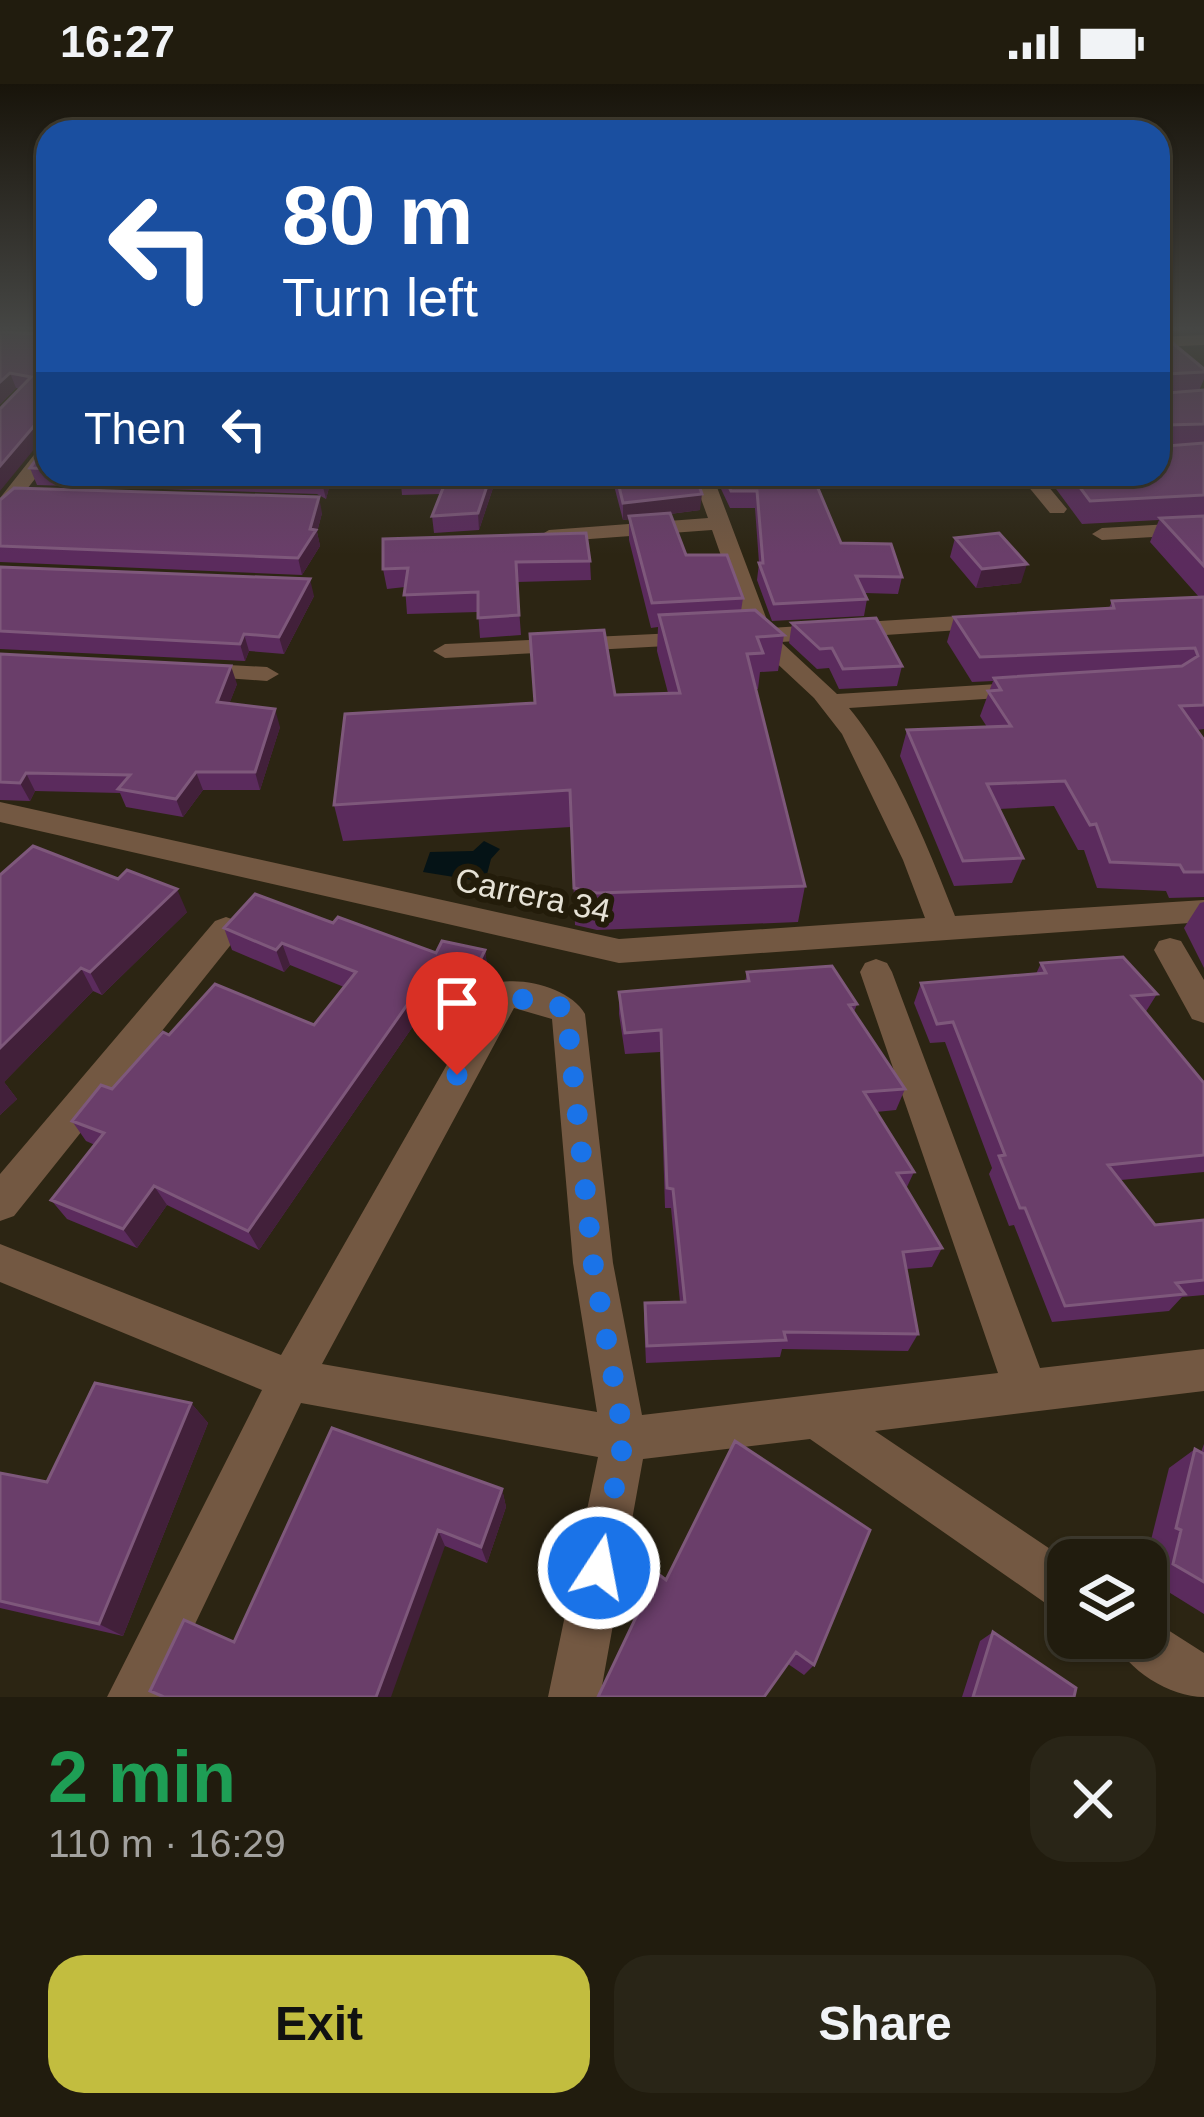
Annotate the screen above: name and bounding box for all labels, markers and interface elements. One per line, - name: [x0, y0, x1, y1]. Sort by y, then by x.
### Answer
- text: 16:27: [60, 16, 175, 67]
- icon: left: [84, 168, 240, 324]
- text: 80 m: [282, 168, 473, 262]
- text: Turn left: [282, 267, 478, 327]
- icon: left: [211, 396, 277, 462]
- text: Then: [84, 403, 187, 454]
- street label: Carrera 34: [452, 861, 614, 929]
- pin: [406, 952, 508, 1075]
- icon: arrive: [424, 970, 490, 1036]
- position arrow: [536, 1505, 662, 1631]
- map controls: [1047, 1539, 1167, 1659]
- button: layers: [1047, 1539, 1167, 1659]
- button: close: [1030, 1736, 1156, 1862]
- text: 2 min: [48, 1737, 236, 1817]
- text: 110 m · 16:29: [48, 1822, 286, 1865]
- button: Exit: [48, 1955, 590, 2093]
- button: Share: [614, 1955, 1156, 2093]

